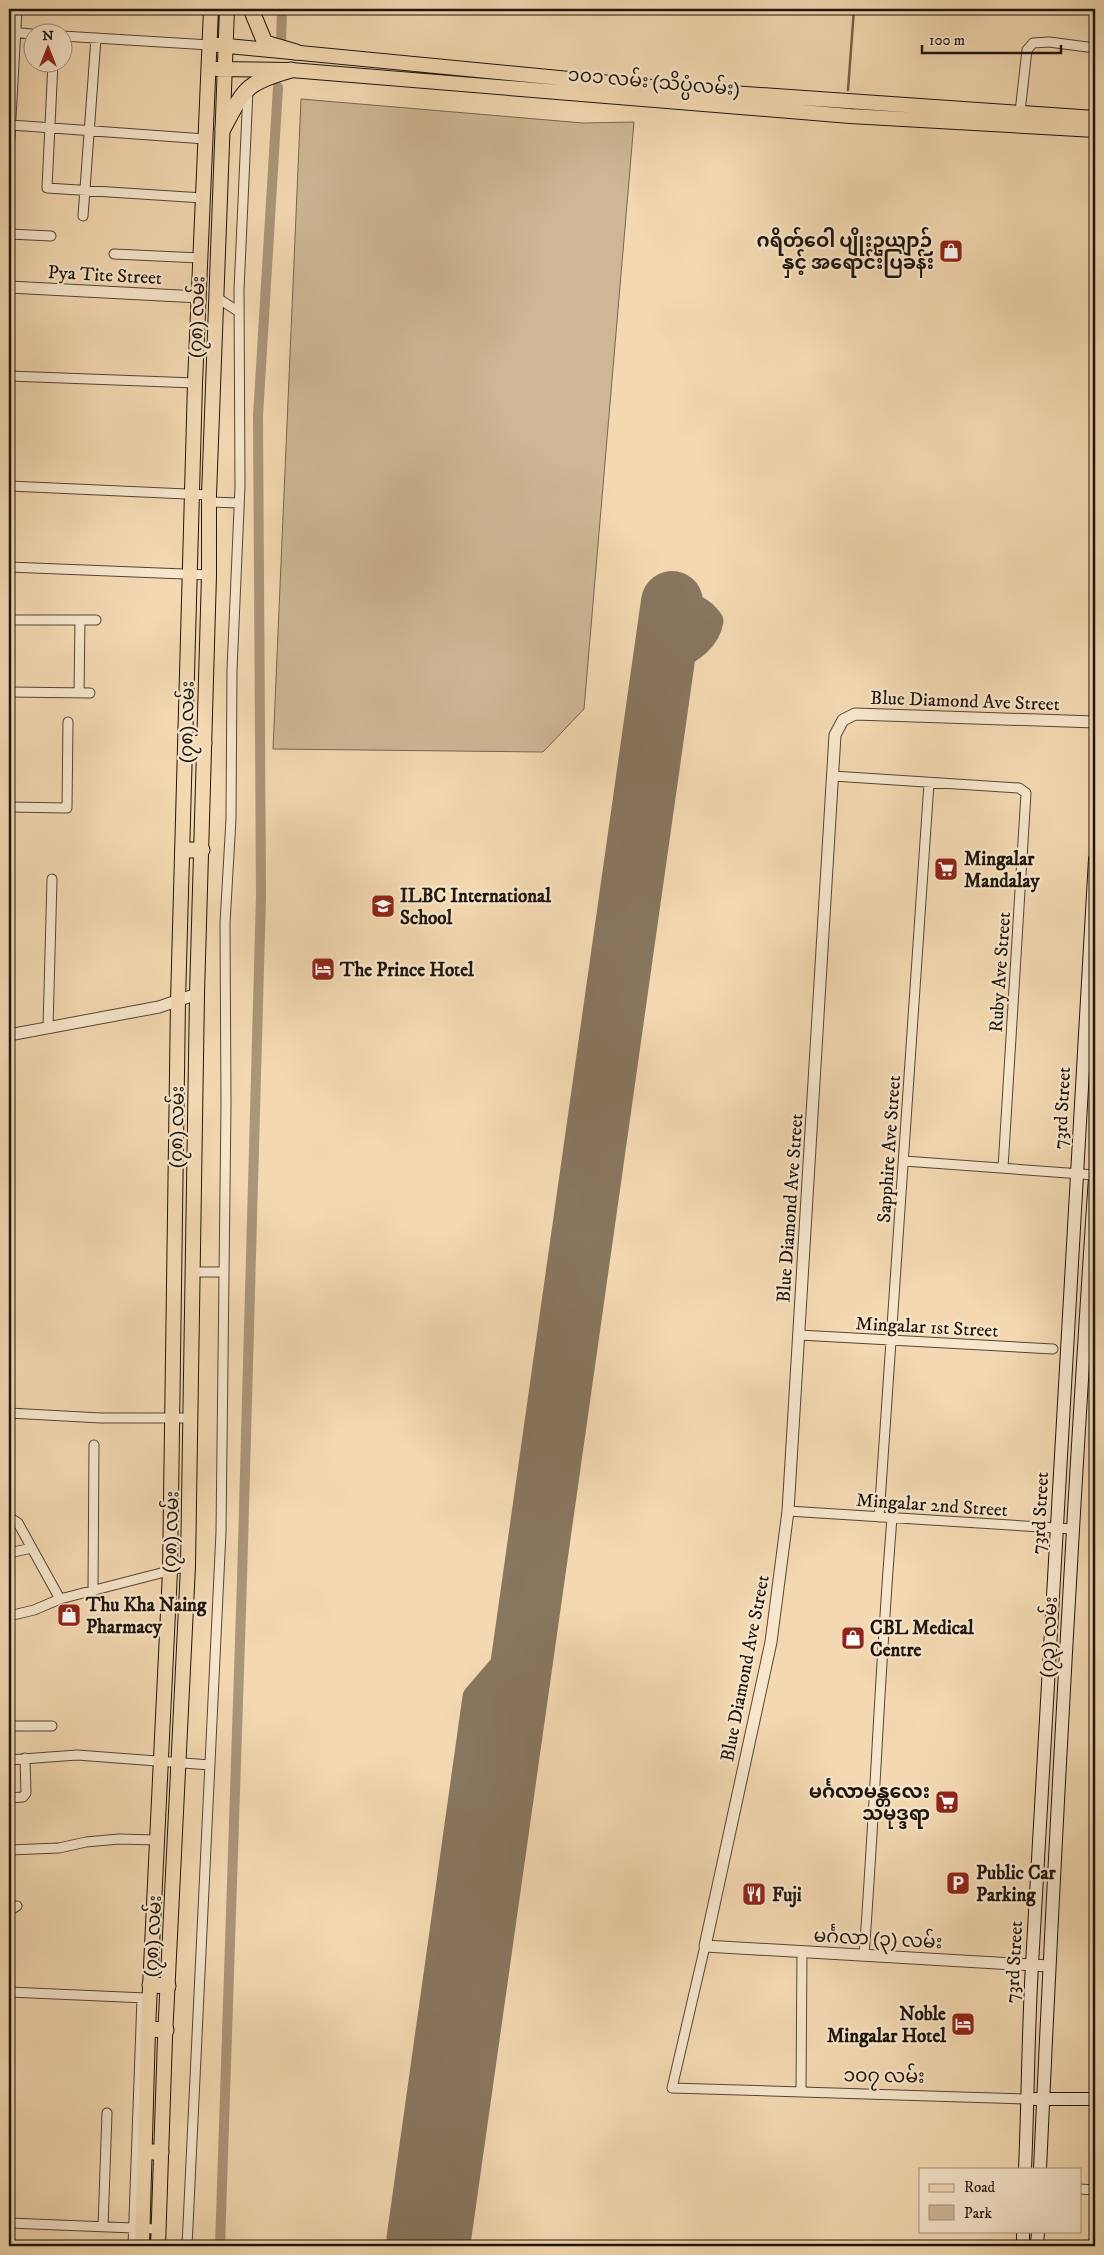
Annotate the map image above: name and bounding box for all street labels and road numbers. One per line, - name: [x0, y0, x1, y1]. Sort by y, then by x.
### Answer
- street label: ၁၀၁ လမ်း (သိပ္ပံလမ်း): [567, 60, 741, 105]
- street label: Pya Tite Street: [47, 261, 163, 290]
- street label: (၇၈) လမ်း: [181, 275, 213, 359]
- street label: (၇၈) လမ်း: [171, 681, 203, 763]
- street label: Blue Diamond Ave Street: [870, 687, 1060, 716]
- street label: Ruby Ave Street: [985, 911, 1016, 1033]
- street label: 73rd Street: [1049, 1066, 1076, 1150]
- street label: Sapphire Ave Street: [873, 1075, 906, 1224]
- street label: (၇၈) လမ်း: [161, 1086, 193, 1168]
- street label: Blue Diamond Ave Street: [772, 1113, 809, 1303]
- street label: Mingalar 1st Street: [855, 1312, 999, 1343]
- street label: 73rd Street: [1027, 1471, 1054, 1555]
- street label: Mingalar 2nd Street: [855, 1489, 1009, 1522]
- street label: (၇၈) လမ်း: [155, 1490, 187, 1574]
- street label: Blue Diamond Ave Street: [716, 1573, 775, 1764]
- street label: (၇၃) လမ်း: [1032, 1596, 1066, 1679]
- street label: (၇၈) လမ်း: [136, 1894, 170, 1978]
- street label: 73rd Street: [1001, 1920, 1028, 2004]
- street label: မင်္ဂလာ (၃) လမ်း: [813, 1921, 943, 1957]
- street label: ၁၀၇ လမ်း: [843, 2060, 925, 2092]

